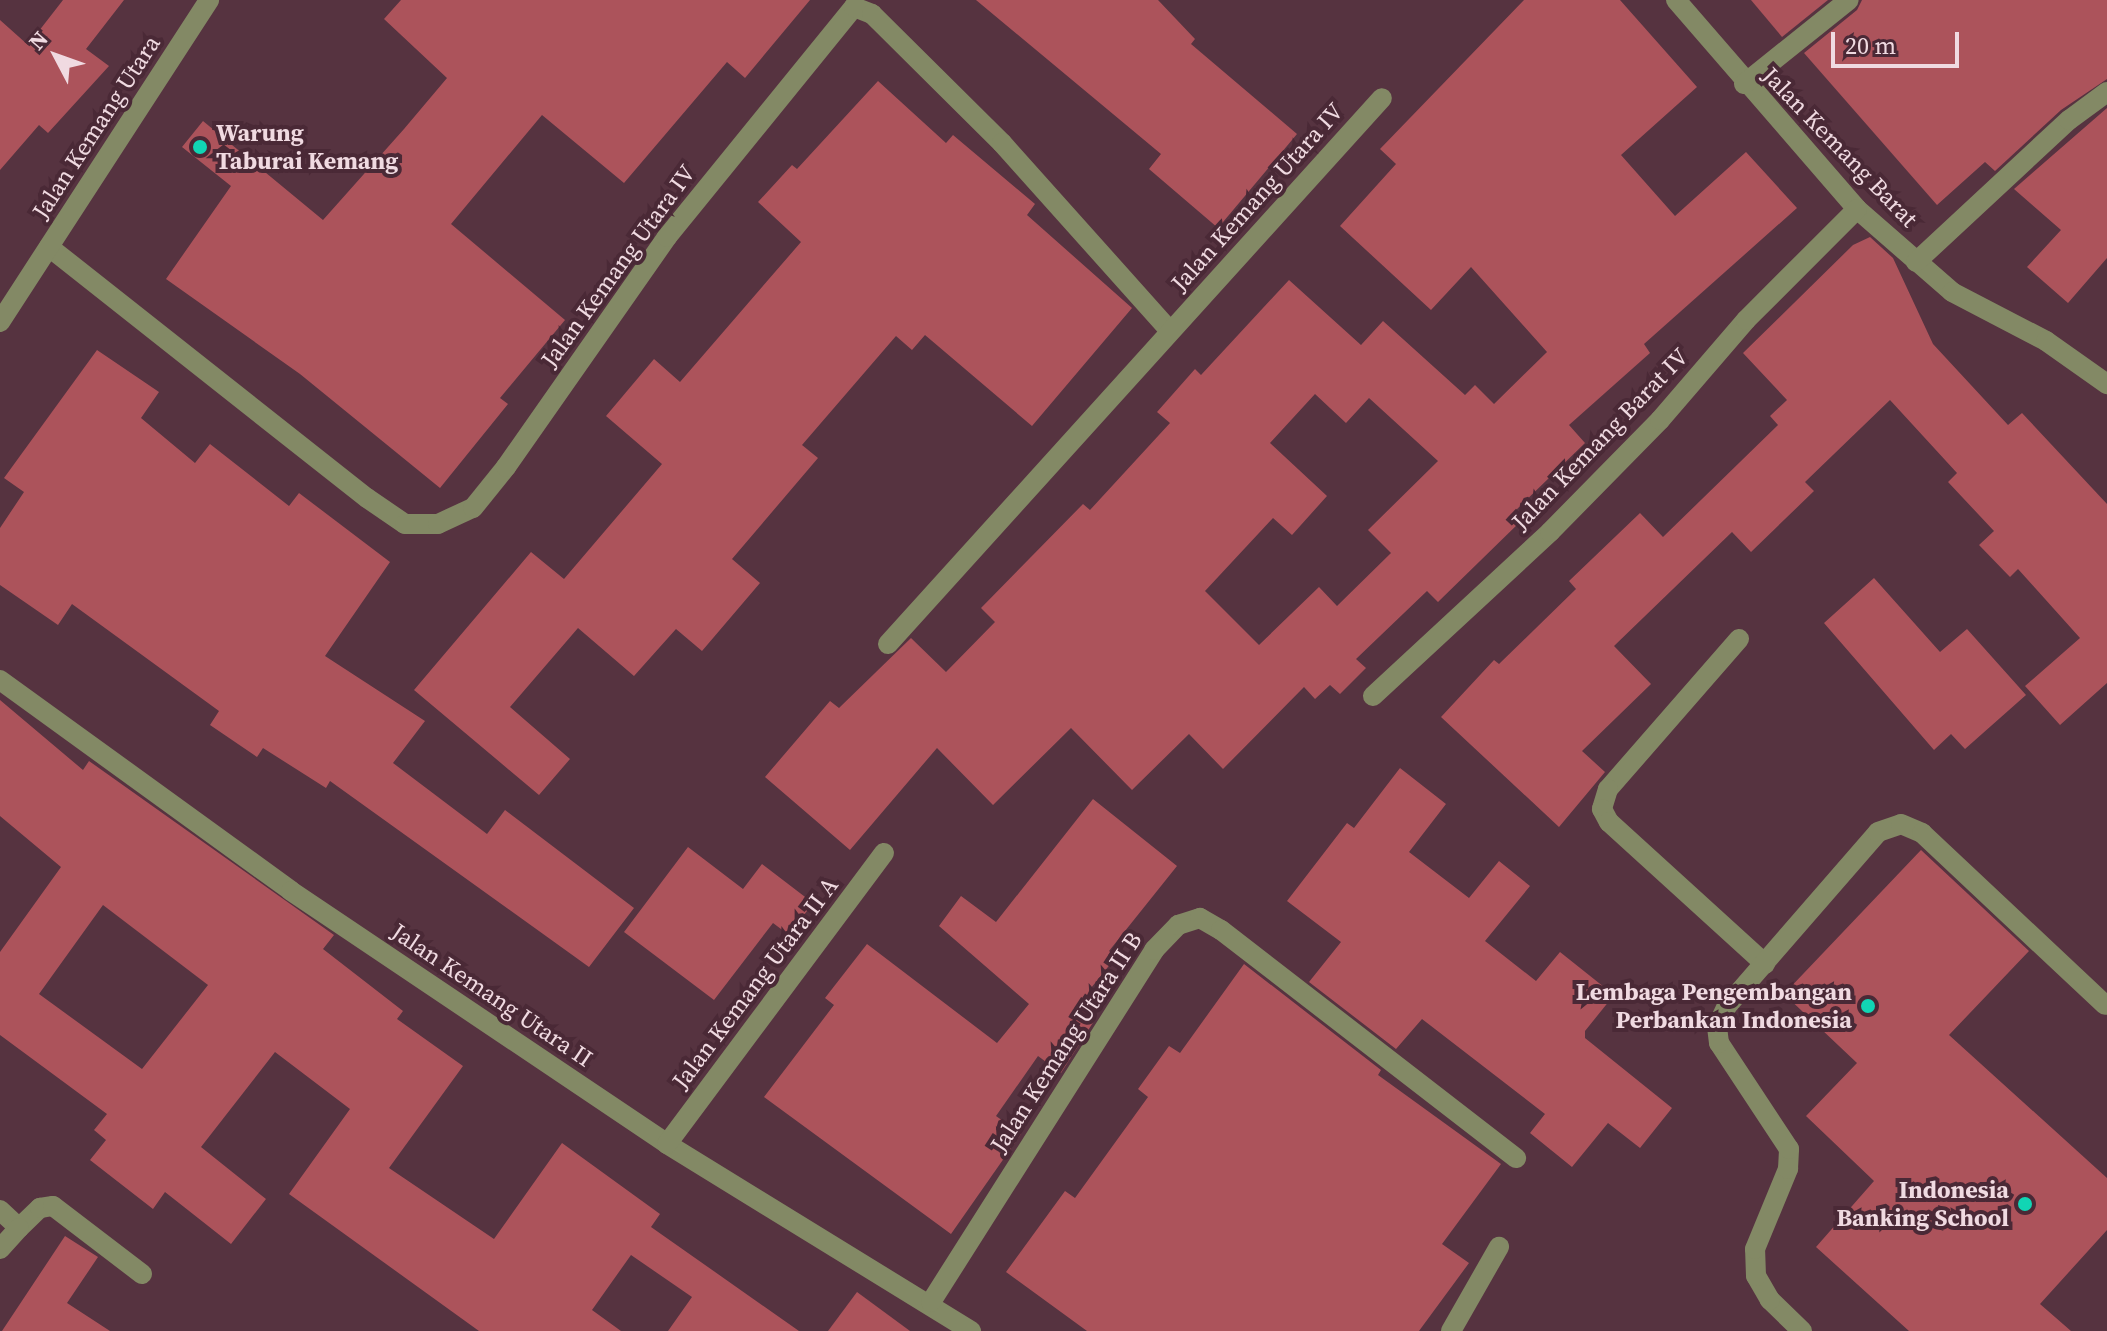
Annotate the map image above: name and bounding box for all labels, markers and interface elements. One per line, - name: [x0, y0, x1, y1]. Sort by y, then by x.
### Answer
- north arrow: [16, 16, 96, 96]
- scale bar: [1835, 16, 1963, 66]
- text: N: [21, 24, 54, 56]
- text: 20 m: [1845, 29, 1896, 62]
- street label: Jalan Kemang Utara: [26, 30, 166, 224]
- street label: Jalan Kemang Barat: [1756, 61, 1924, 233]
- street label: Jalan Kemang Utara IV: [1165, 97, 1349, 297]
- place label: Warung Taburai Kemang: [216, 119, 398, 175]
- marker: Warung Taburai Kemang: [191, 138, 209, 156]
- street label: Jalan Kemang Utara IV: [535, 159, 701, 373]
- street label: Jalan Kemang Barat IV: [1506, 342, 1694, 536]
- street label: Jalan Kemang Utara II A: [666, 871, 844, 1095]
- street label: Jalan Kemang Utara II: [386, 917, 598, 1073]
- street label: Jalan Kemang Utara II B: [984, 926, 1148, 1158]
- place label: Lembaga Pengembangan Perbankan Indonesia: [1576, 978, 1852, 1034]
- marker: Lembaga Pengembangan Perbankan Indonesia: [1859, 997, 1877, 1015]
- place label: Indonesia Banking School: [1837, 1176, 2009, 1232]
- marker: Indonesia Banking School: [2016, 1195, 2034, 1213]

